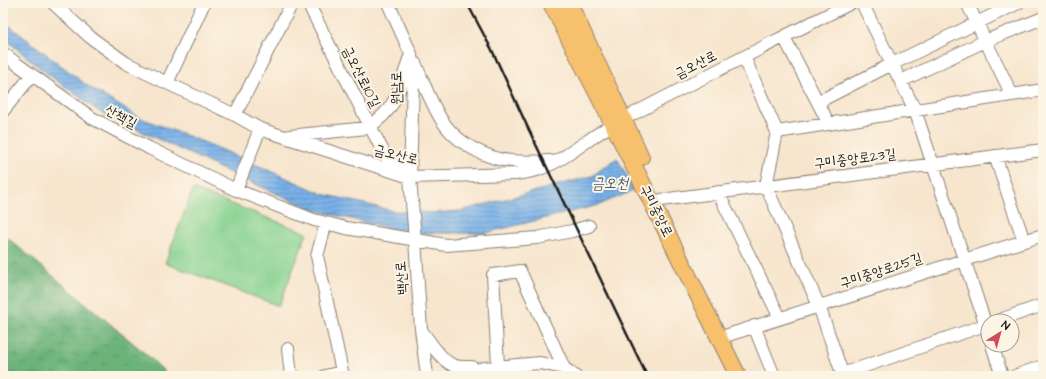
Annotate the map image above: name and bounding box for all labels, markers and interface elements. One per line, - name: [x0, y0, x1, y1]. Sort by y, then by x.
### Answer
- street label: 금오산로10길: [337, 43, 385, 112]
- street label: 금오산로: [671, 46, 721, 84]
- street label: 원남로: [387, 71, 407, 105]
- street label: 산책길: [101, 100, 141, 134]
- street label: 금오산로: [372, 140, 420, 170]
- street label: 구미중앙로23길: [813, 144, 898, 174]
- water label: 금오천: [592, 173, 630, 194]
- street label: 구미중앙로: [634, 181, 678, 241]
- street label: 구미중앙로25길: [837, 248, 925, 294]
- street label: 백산로: [391, 260, 413, 296]
- north arrow: [980, 313, 1020, 353]
- text: N: [998, 317, 1013, 334]

